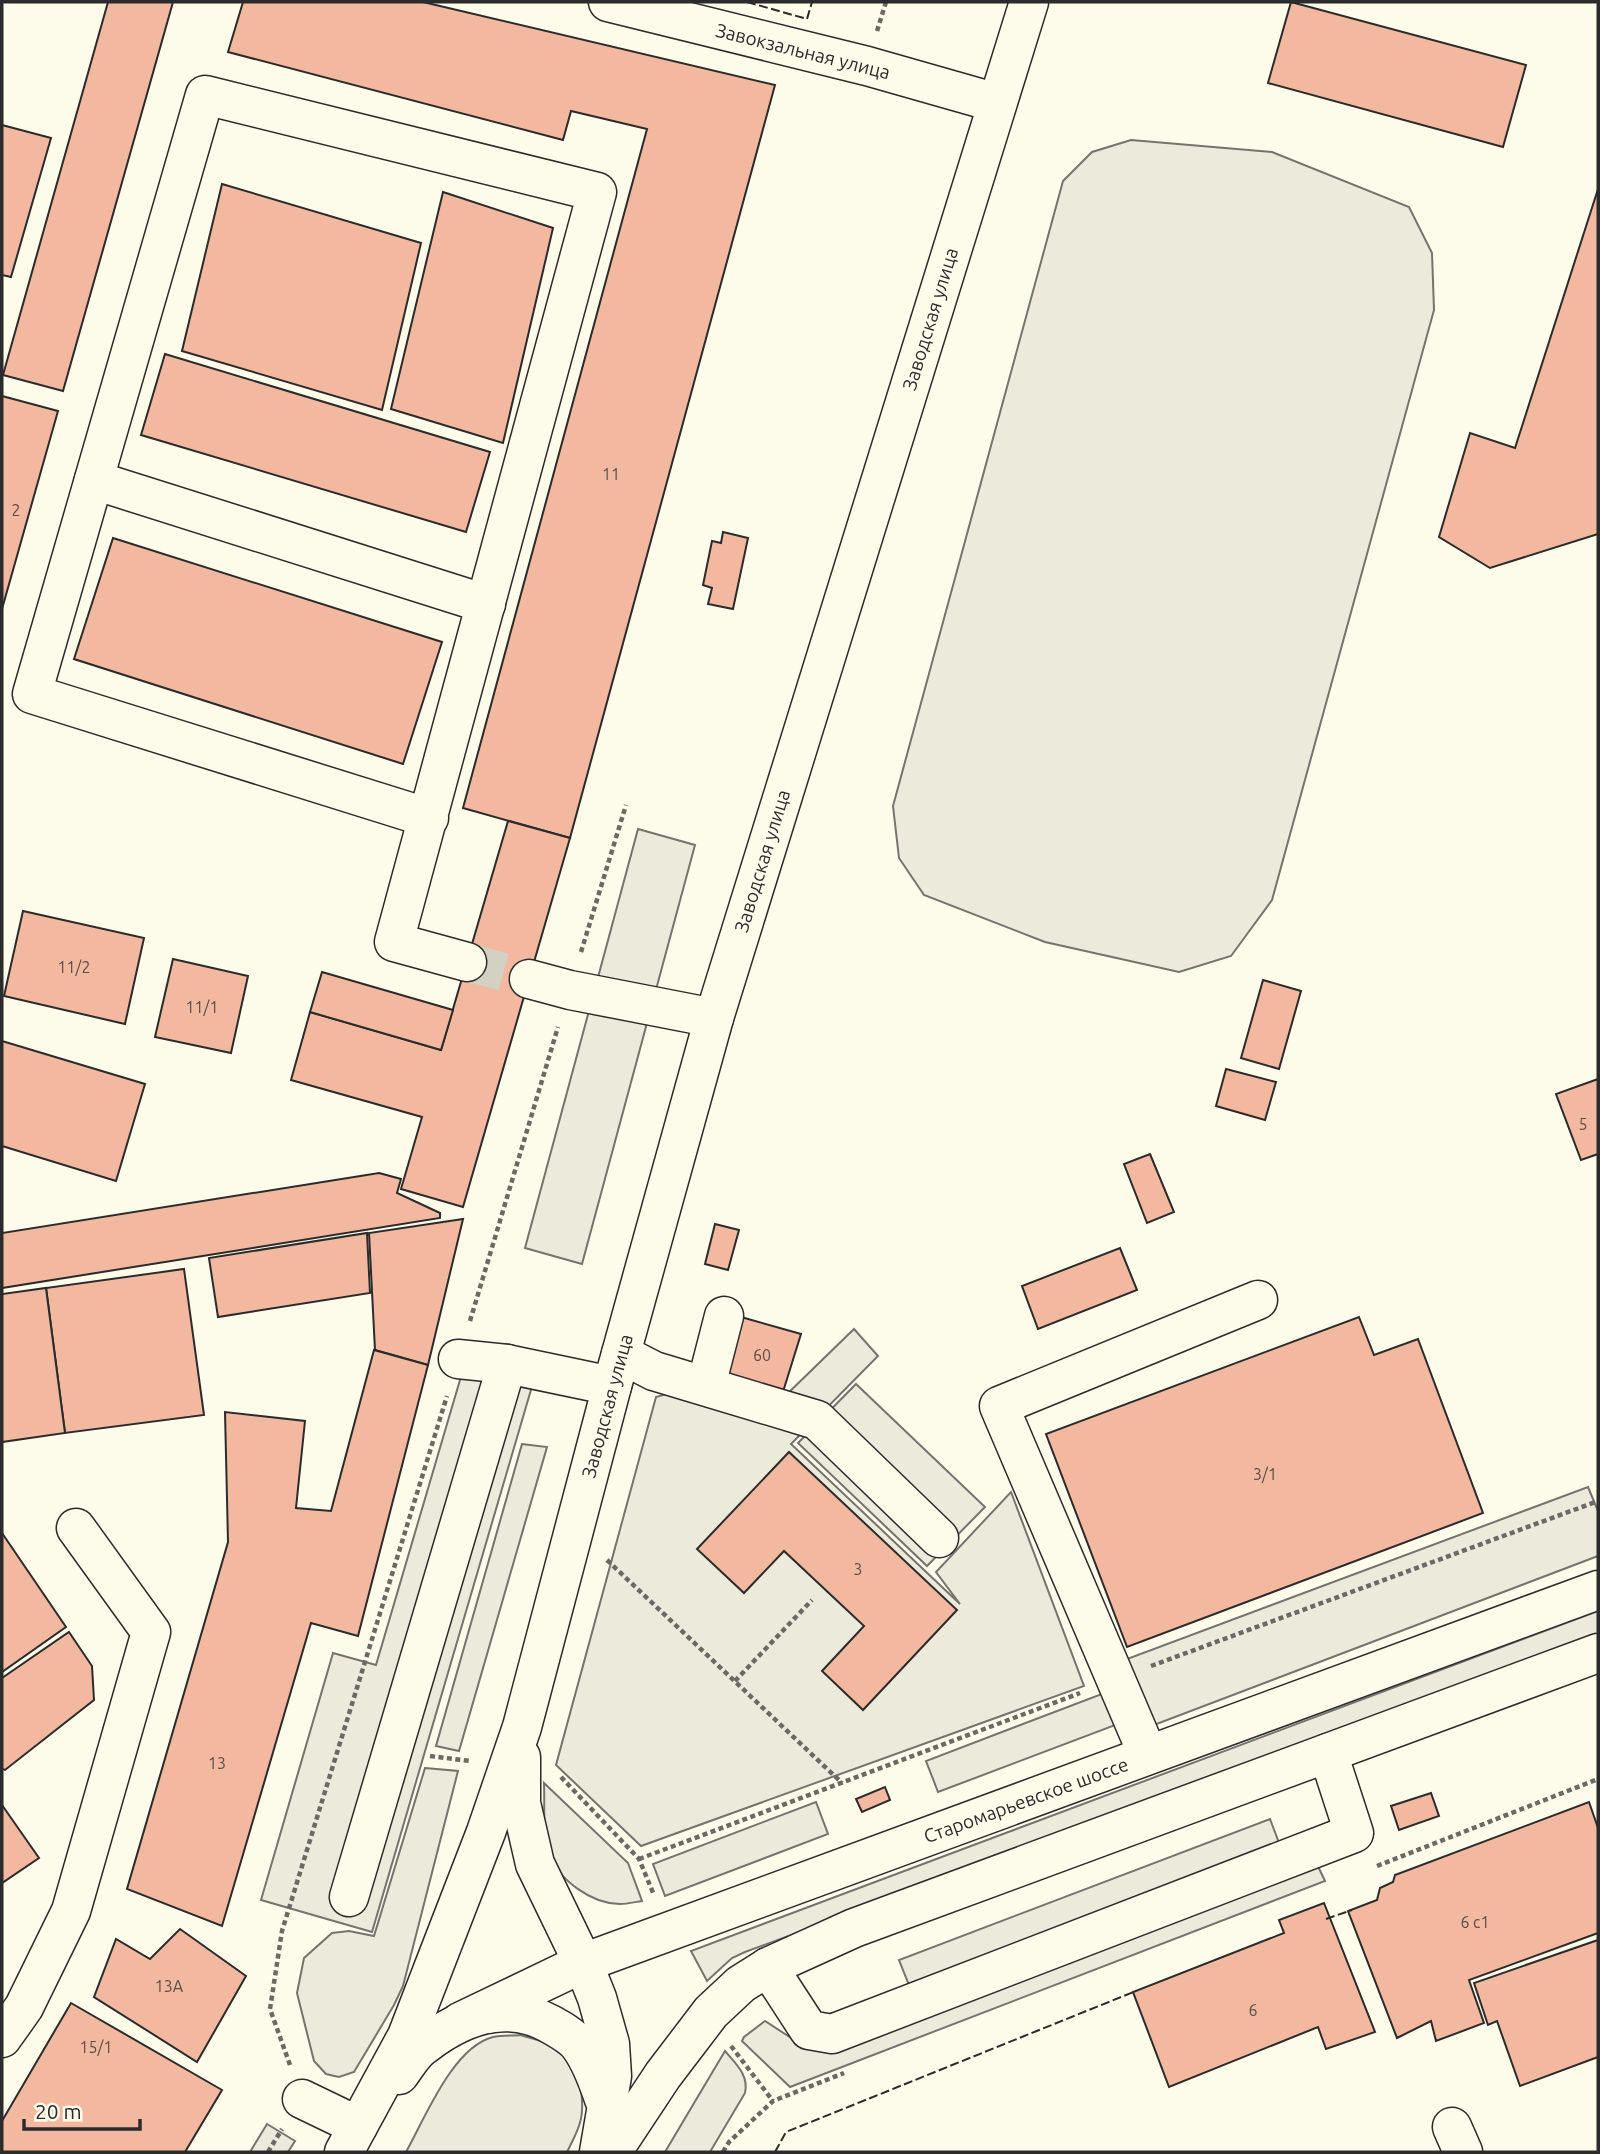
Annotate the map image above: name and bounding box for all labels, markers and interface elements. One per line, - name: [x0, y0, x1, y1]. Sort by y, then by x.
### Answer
- street label: Завокзальная улица: [713, 19, 893, 83]
- street label: Заводская улица: [898, 245, 962, 393]
- house number: 11: [602, 465, 620, 483]
- house number: 2: [11, 501, 21, 519]
- street label: Заводская улица: [730, 787, 794, 935]
- house number: 11/2: [58, 958, 90, 976]
- house number: 11/1: [186, 998, 218, 1016]
- house number: 5: [1578, 1115, 1588, 1133]
- street label: Заводская улица: [577, 1332, 637, 1480]
- house number: 60: [753, 1346, 771, 1364]
- house number: 3/1: [1253, 1465, 1277, 1483]
- house number: 3: [853, 1560, 863, 1578]
- street label: Старомарьевское шоссе: [921, 1753, 1131, 1847]
- house number: 13: [208, 1754, 226, 1772]
- house number: 6 с1: [1460, 1913, 1490, 1931]
- house number: 13А: [155, 1977, 184, 1995]
- house number: 6: [1248, 2001, 1258, 2019]
- house number: 15/1: [80, 2038, 112, 2056]
- scale bar: [24, 2088, 140, 2132]
- text: 20 m: [35, 2099, 82, 2123]

